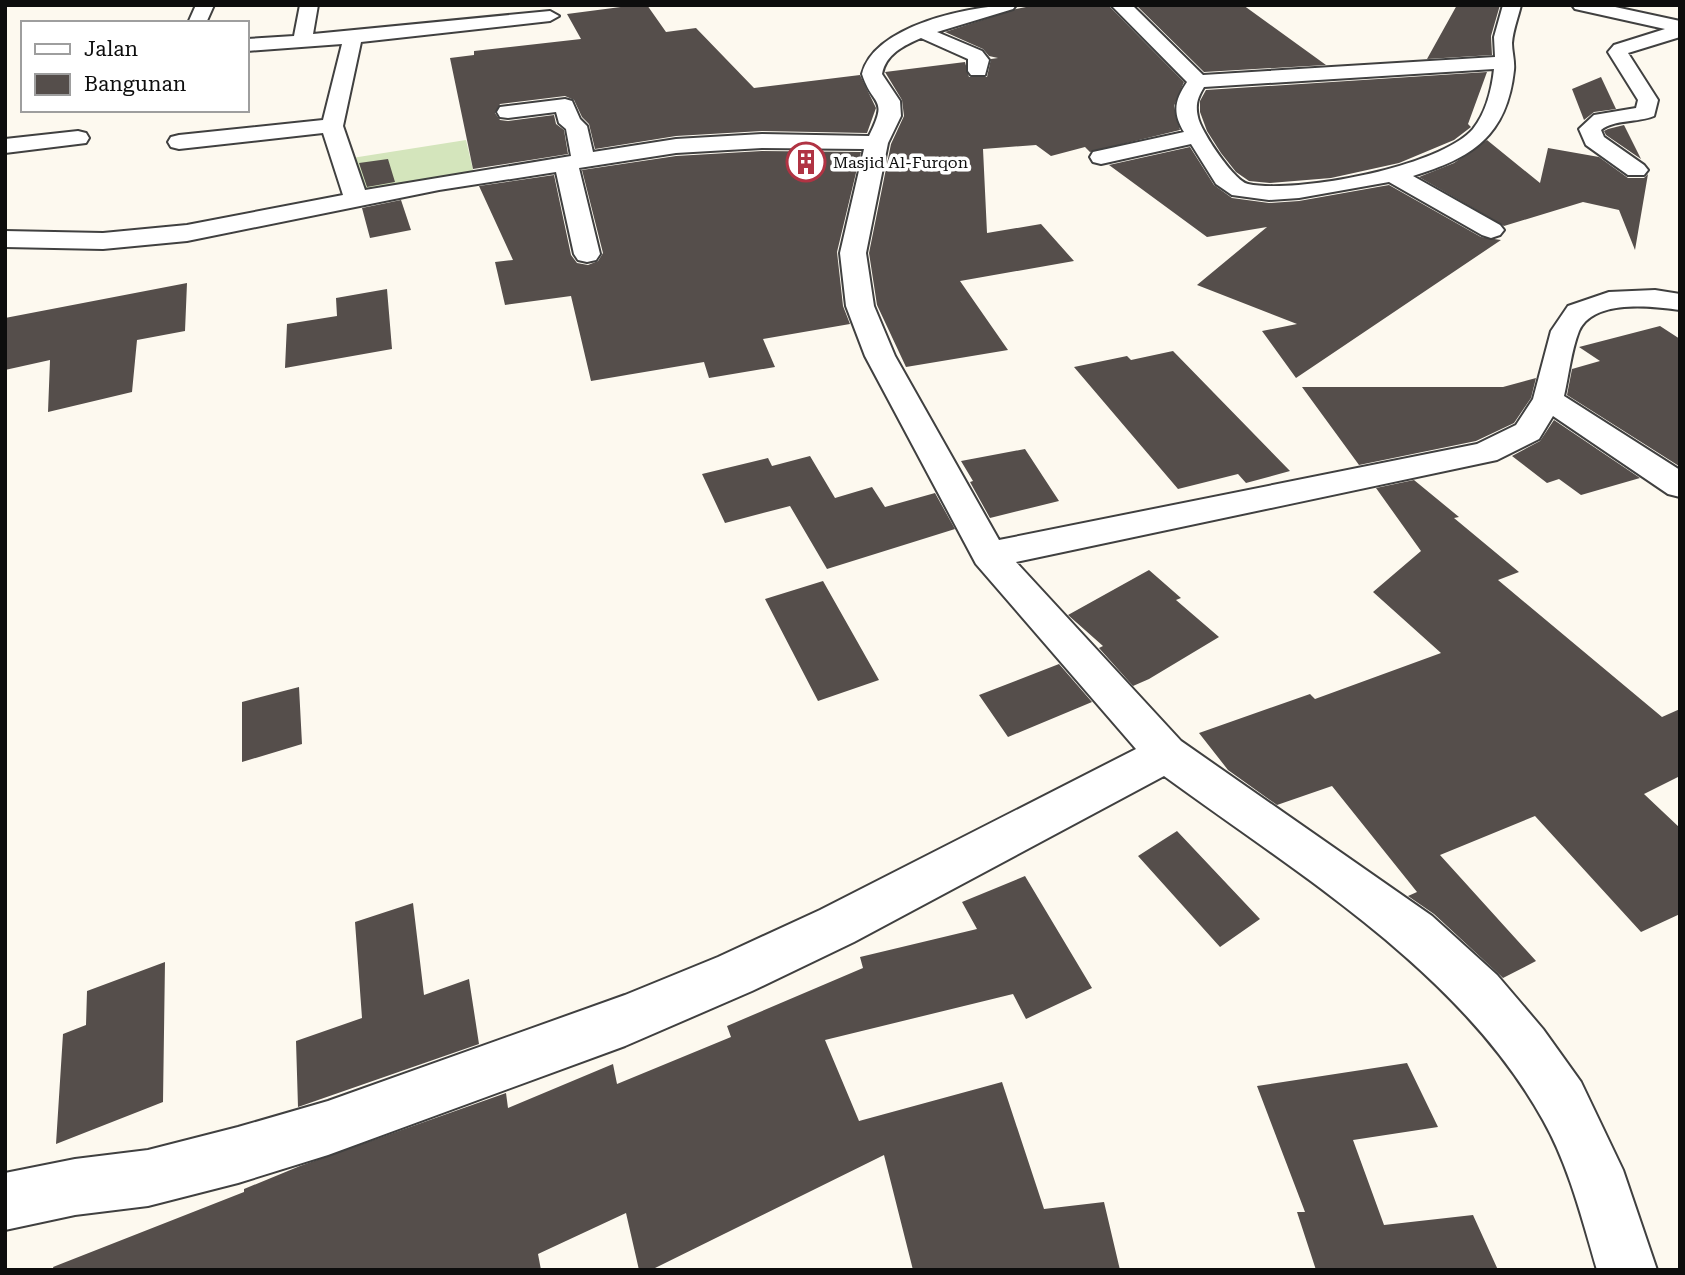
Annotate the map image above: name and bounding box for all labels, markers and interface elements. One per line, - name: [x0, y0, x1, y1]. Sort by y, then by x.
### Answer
- legend: [21, 21, 248, 112]
- text: Jalan: [84, 37, 139, 61]
- text: Bangunan: [84, 72, 187, 96]
- building icon: Masjid Al-Furqon: [785, 141, 827, 183]
- place label: Masjid Al-Furqon: [833, 153, 968, 172]

